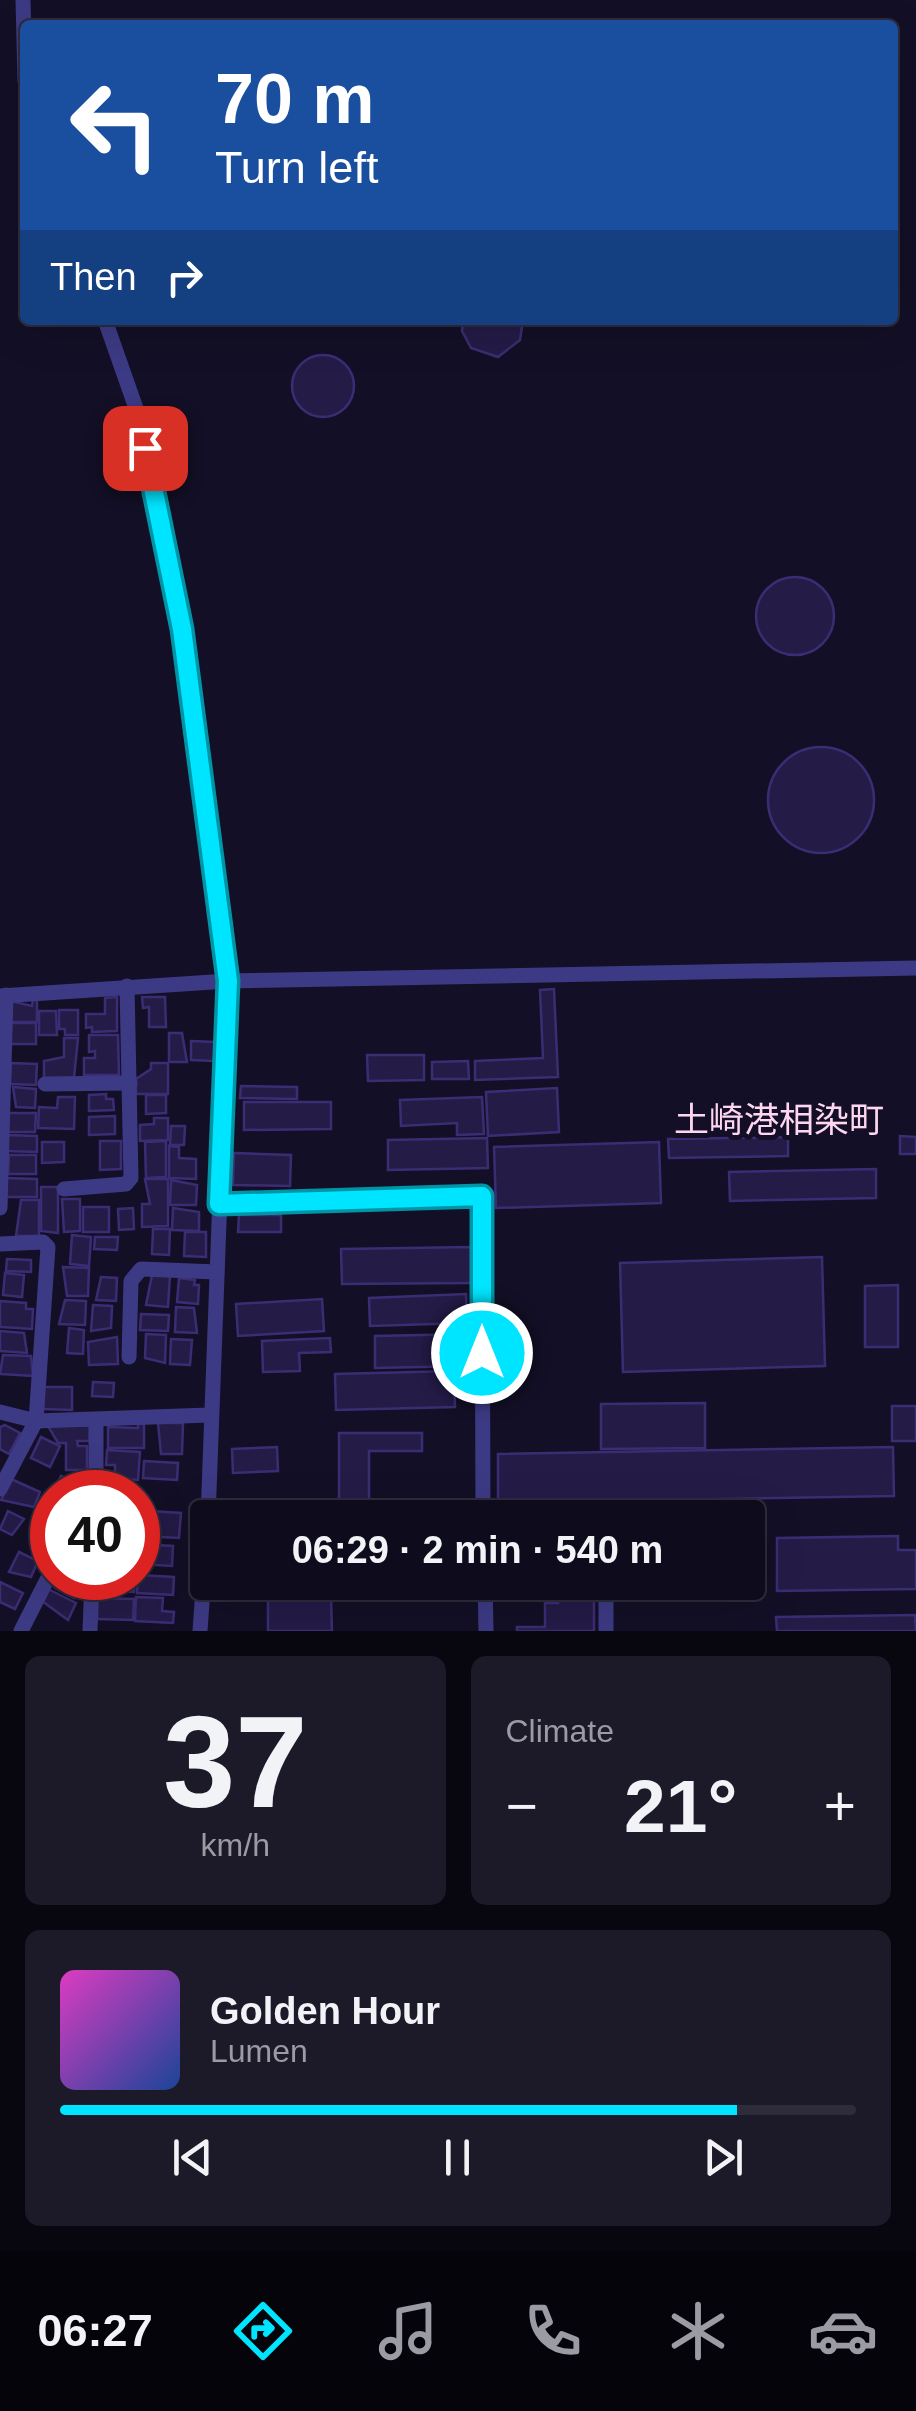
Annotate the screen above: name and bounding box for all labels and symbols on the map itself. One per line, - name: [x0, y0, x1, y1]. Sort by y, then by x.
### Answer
- pin: [103, 406, 188, 491]
- district label: 土崎港相染町: [674, 1100, 884, 1139]
- position arrow: [430, 1301, 534, 1405]
- speed limit sign: 40: [30, 1470, 160, 1600]

